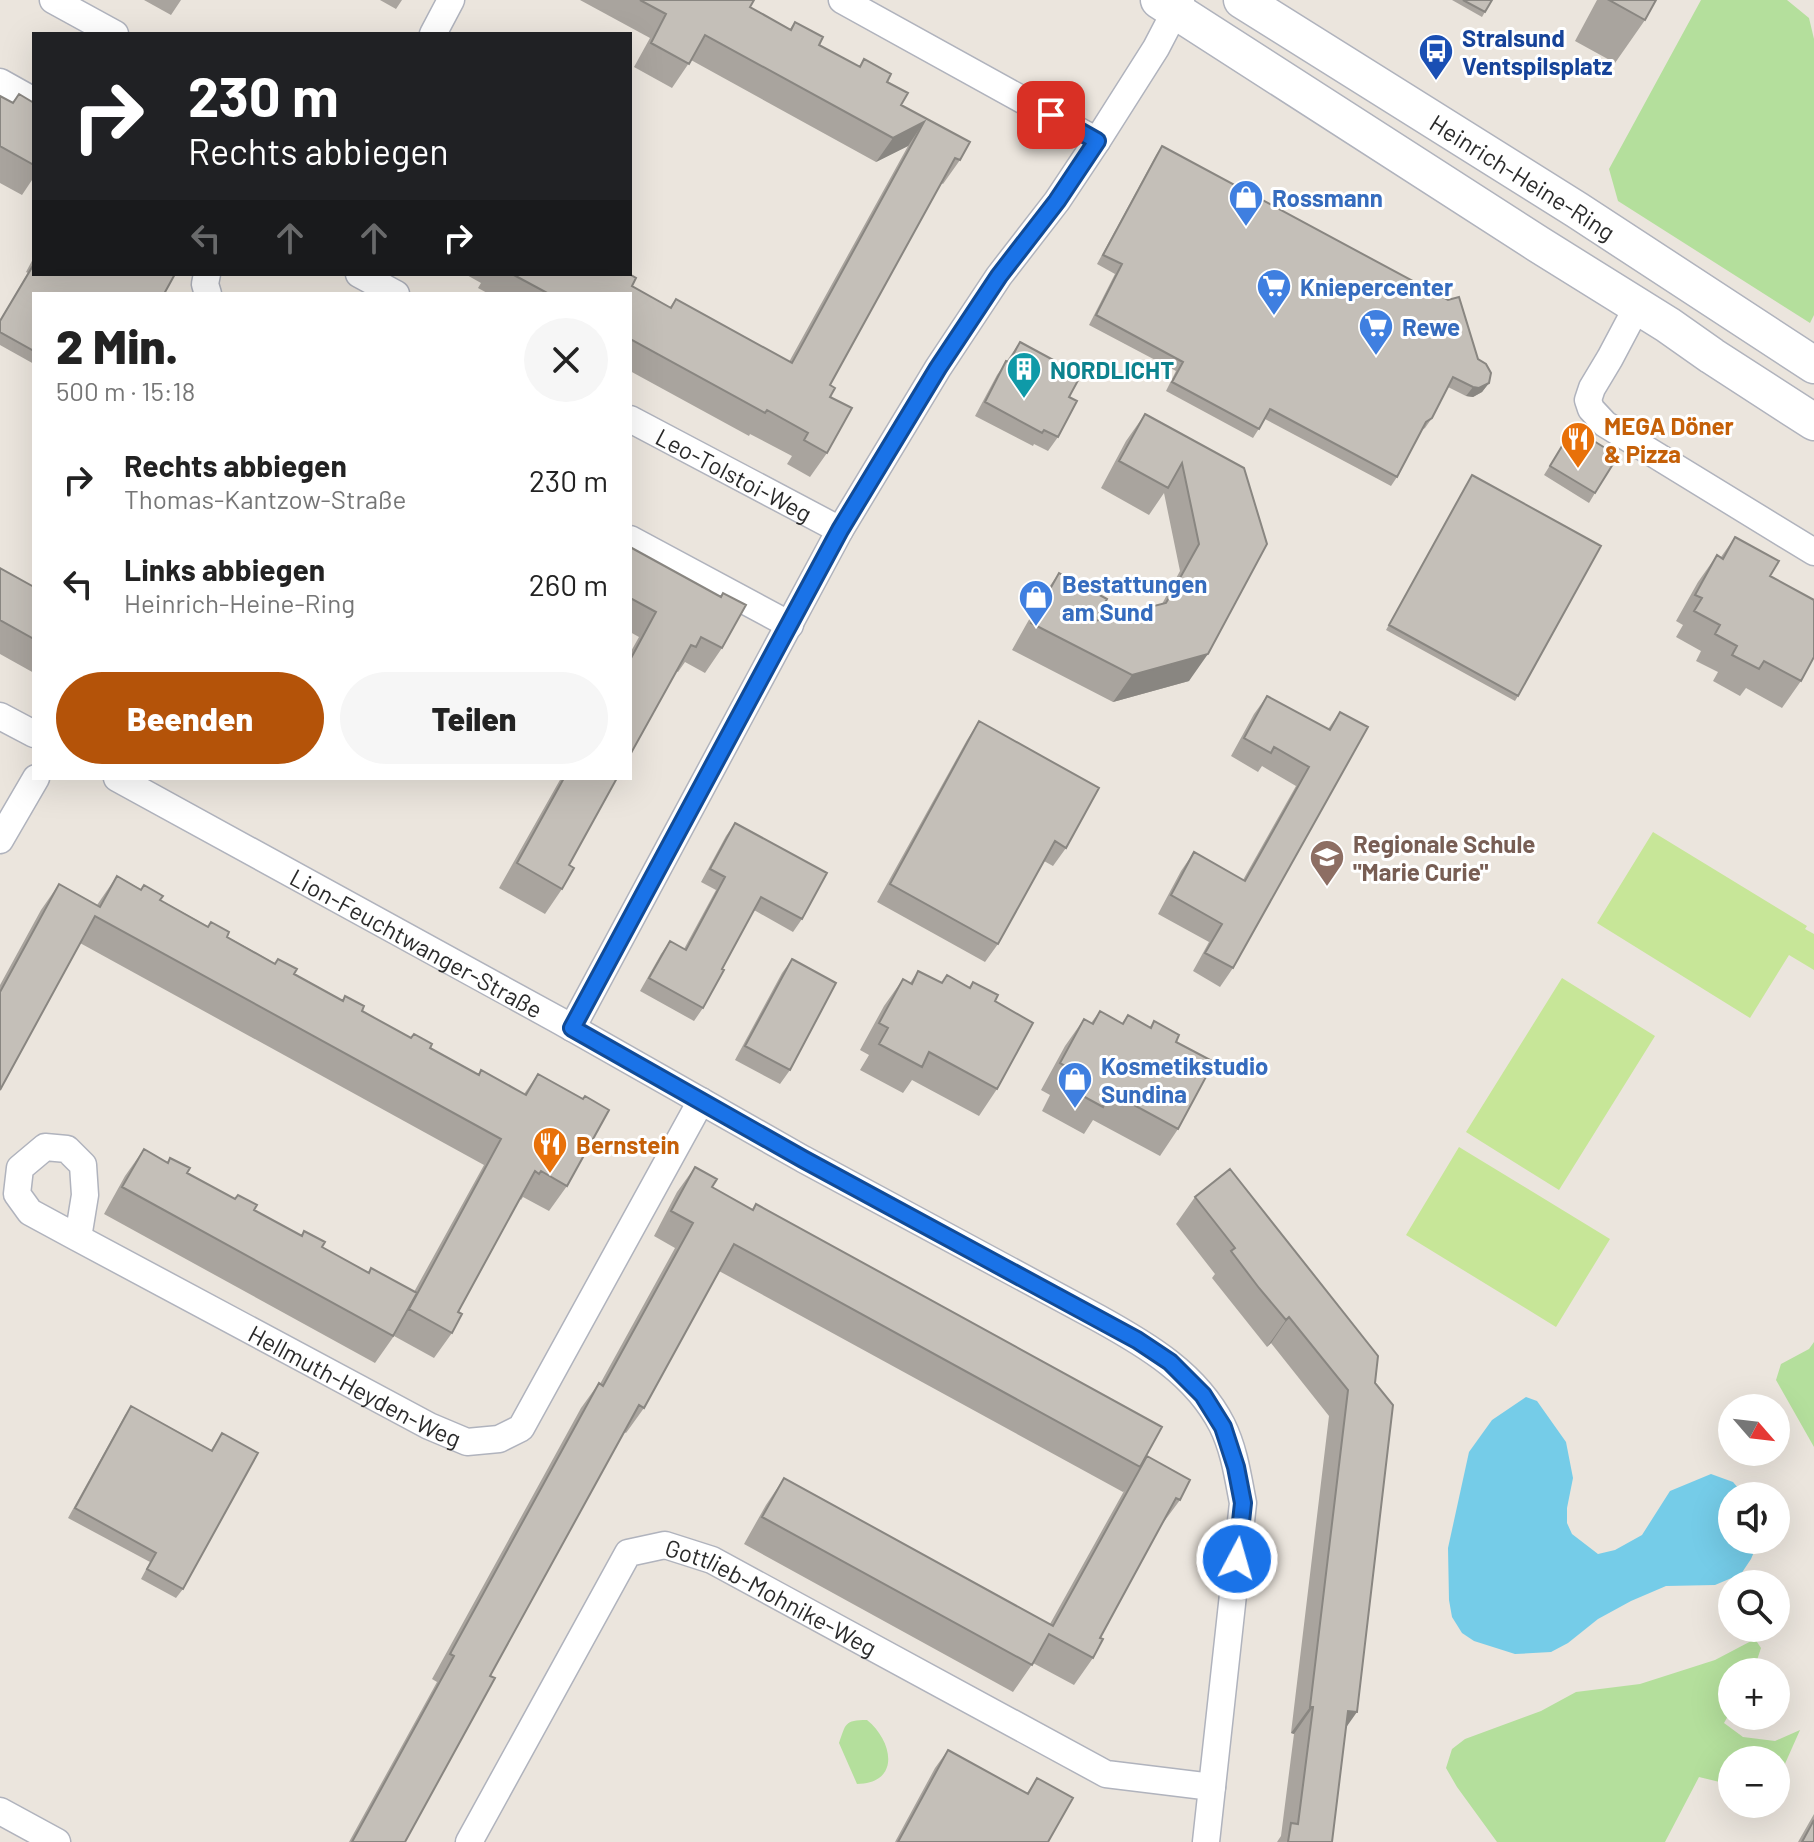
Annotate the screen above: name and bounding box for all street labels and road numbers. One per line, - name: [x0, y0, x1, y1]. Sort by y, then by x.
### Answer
- street label: Heinrich-Heine-Ring: [1425, 107, 1621, 246]
- street label: Leo-Tolstoi-Weg: [651, 421, 817, 527]
- street label: Lion-Feuchtwanger-Straße: [286, 862, 548, 1023]
- street label: Hellmuth-Heyden-Weg: [244, 1318, 466, 1452]
- street label: Gottlieb-Mohnike-Weg: [662, 1532, 882, 1661]

